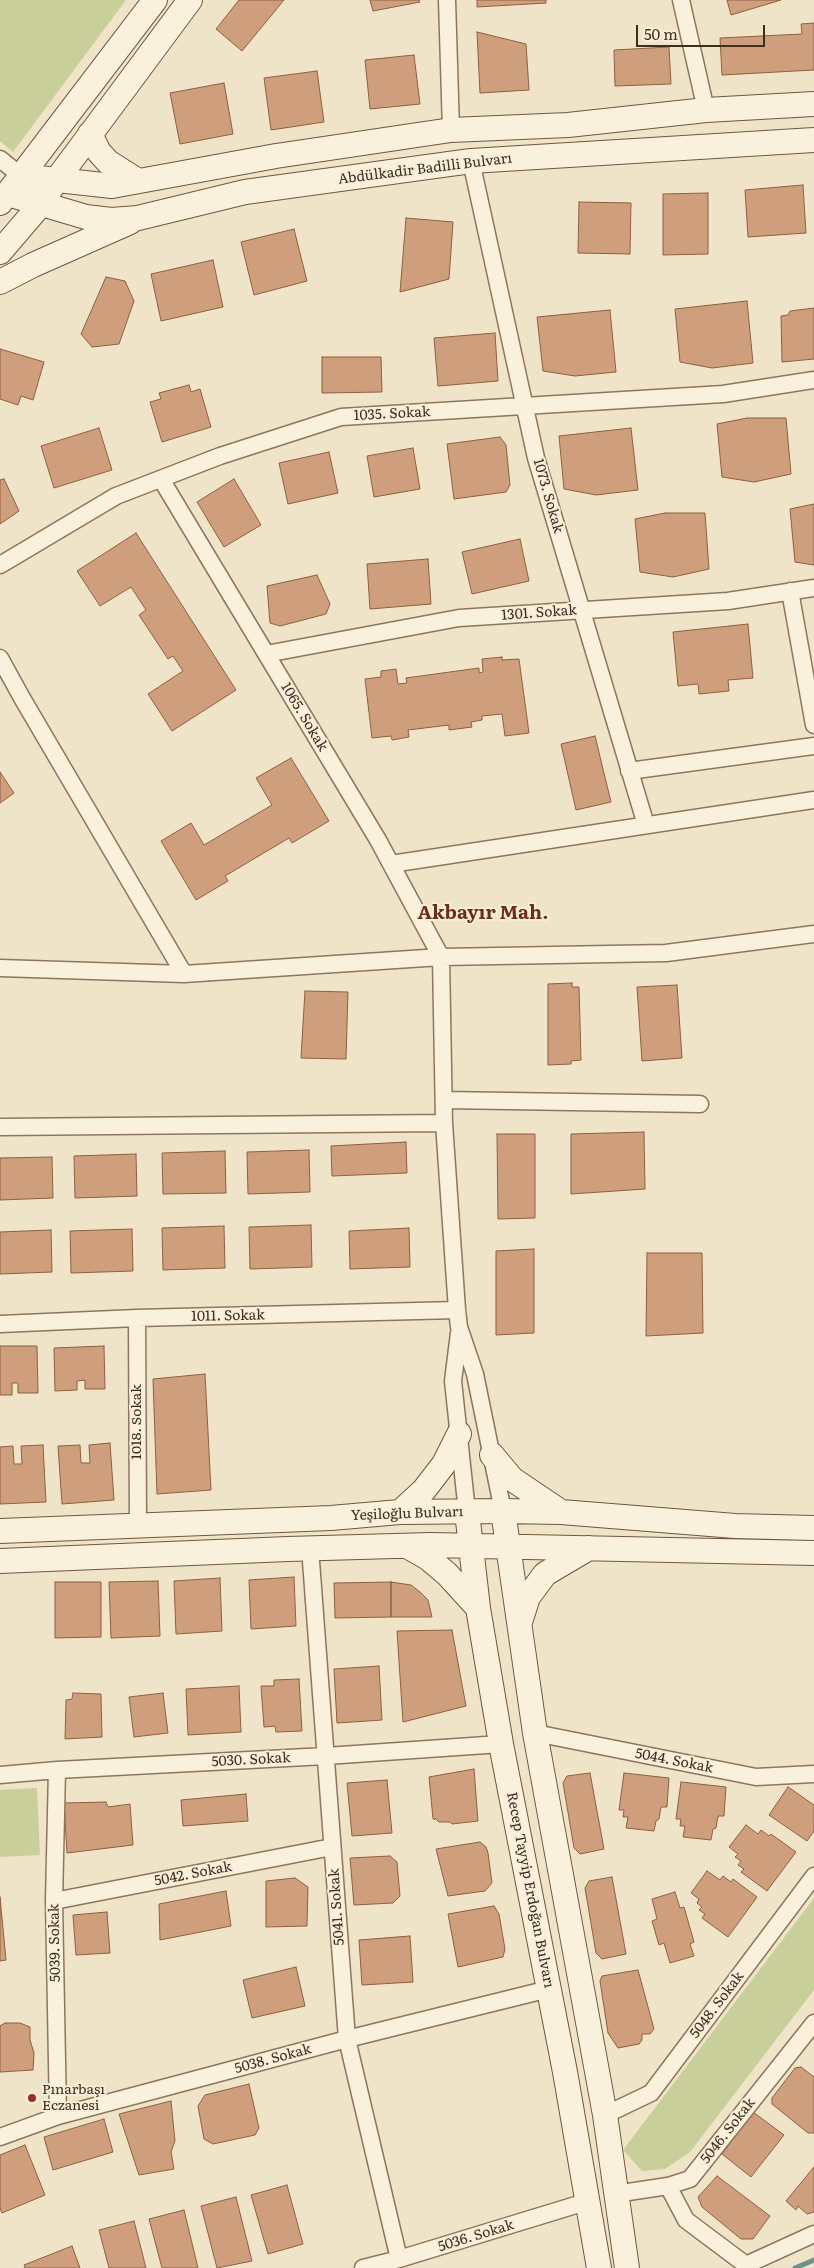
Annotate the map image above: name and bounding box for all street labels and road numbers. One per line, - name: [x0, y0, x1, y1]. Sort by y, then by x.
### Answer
- street label: Abdülkadir Badilli Bulvarı: [337, 150, 513, 188]
- street label: 1035. Sokak: [353, 404, 431, 424]
- street label: 1073. Sokak: [529, 457, 567, 535]
- street label: 1301. Sokak: [501, 602, 577, 624]
- street label: 1065. Sokak: [277, 680, 331, 754]
- street label: 1011. Sokak: [191, 1307, 265, 1325]
- street label: 1018. Sokak: [129, 1384, 145, 1460]
- street label: Yeşiloğlu Bulvarı: [351, 1504, 463, 1524]
- street label: 5044. Sokak: [634, 1745, 714, 1777]
- street label: 5030. Sokak: [211, 1750, 291, 1770]
- street label: Recep Tayyip Erdoğan Bulvarı: [503, 1791, 557, 1989]
- street label: 5042. Sokak: [153, 1858, 233, 1890]
- street label: 5041. Sokak: [326, 1868, 348, 1946]
- street label: 5039. Sokak: [46, 1904, 64, 1982]
- street label: 5048. Sokak: [687, 1968, 747, 2042]
- street label: 5038. Sokak: [233, 2041, 313, 2077]
- street label: 5046. Sokak: [697, 2095, 759, 2167]
- street label: 5036. Sokak: [436, 2216, 516, 2256]

